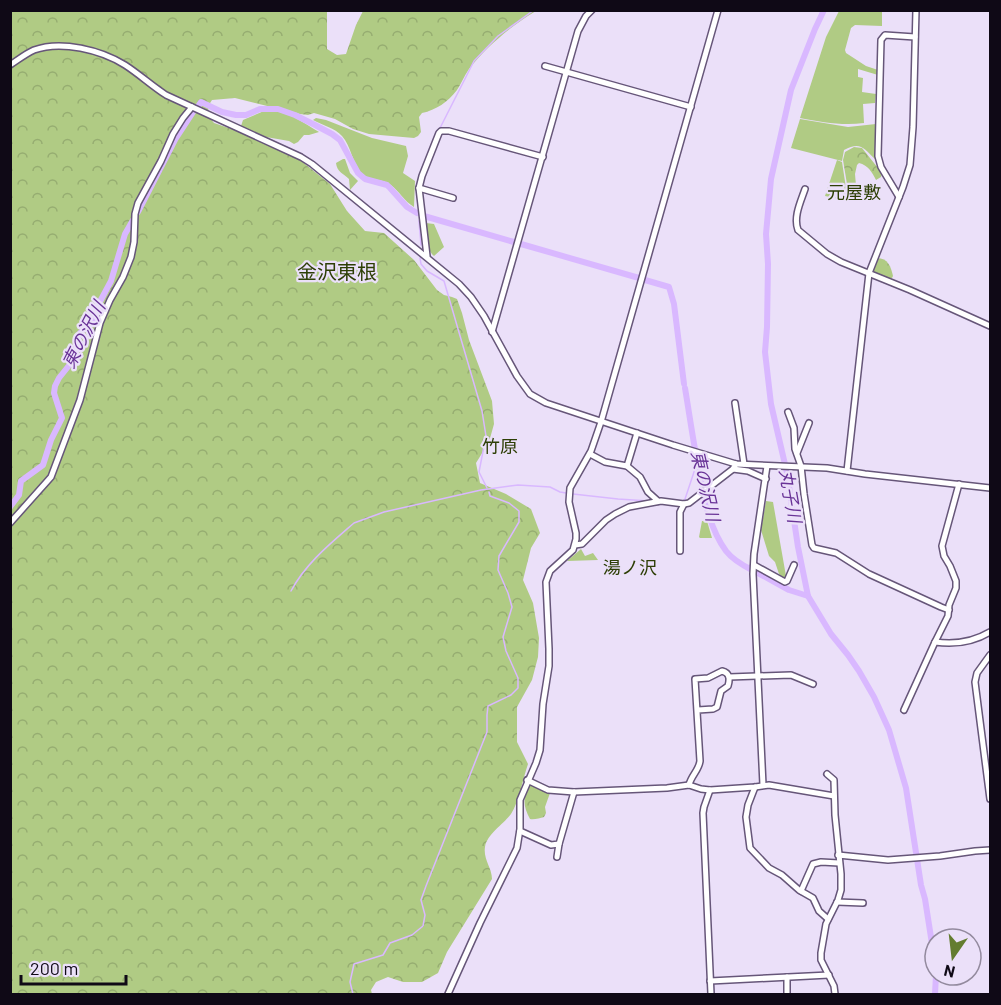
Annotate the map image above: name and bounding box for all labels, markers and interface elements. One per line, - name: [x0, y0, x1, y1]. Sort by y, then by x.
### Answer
- district label: 元屋敷: [827, 181, 881, 203]
- district label: 金沢東根: [297, 259, 377, 283]
- water label: 東の沢川: [57, 296, 110, 372]
- district label: 竹原: [482, 435, 518, 457]
- water label: 東の沢川: [687, 448, 725, 525]
- water label: 丸子川: [775, 467, 807, 526]
- district label: 湯ノ沢: [603, 556, 657, 578]
- north arrow: [923, 927, 983, 987]
- scale bar: [21, 948, 126, 986]
- text: 200 m: [30, 957, 78, 979]
- text: N: [942, 962, 957, 983]

